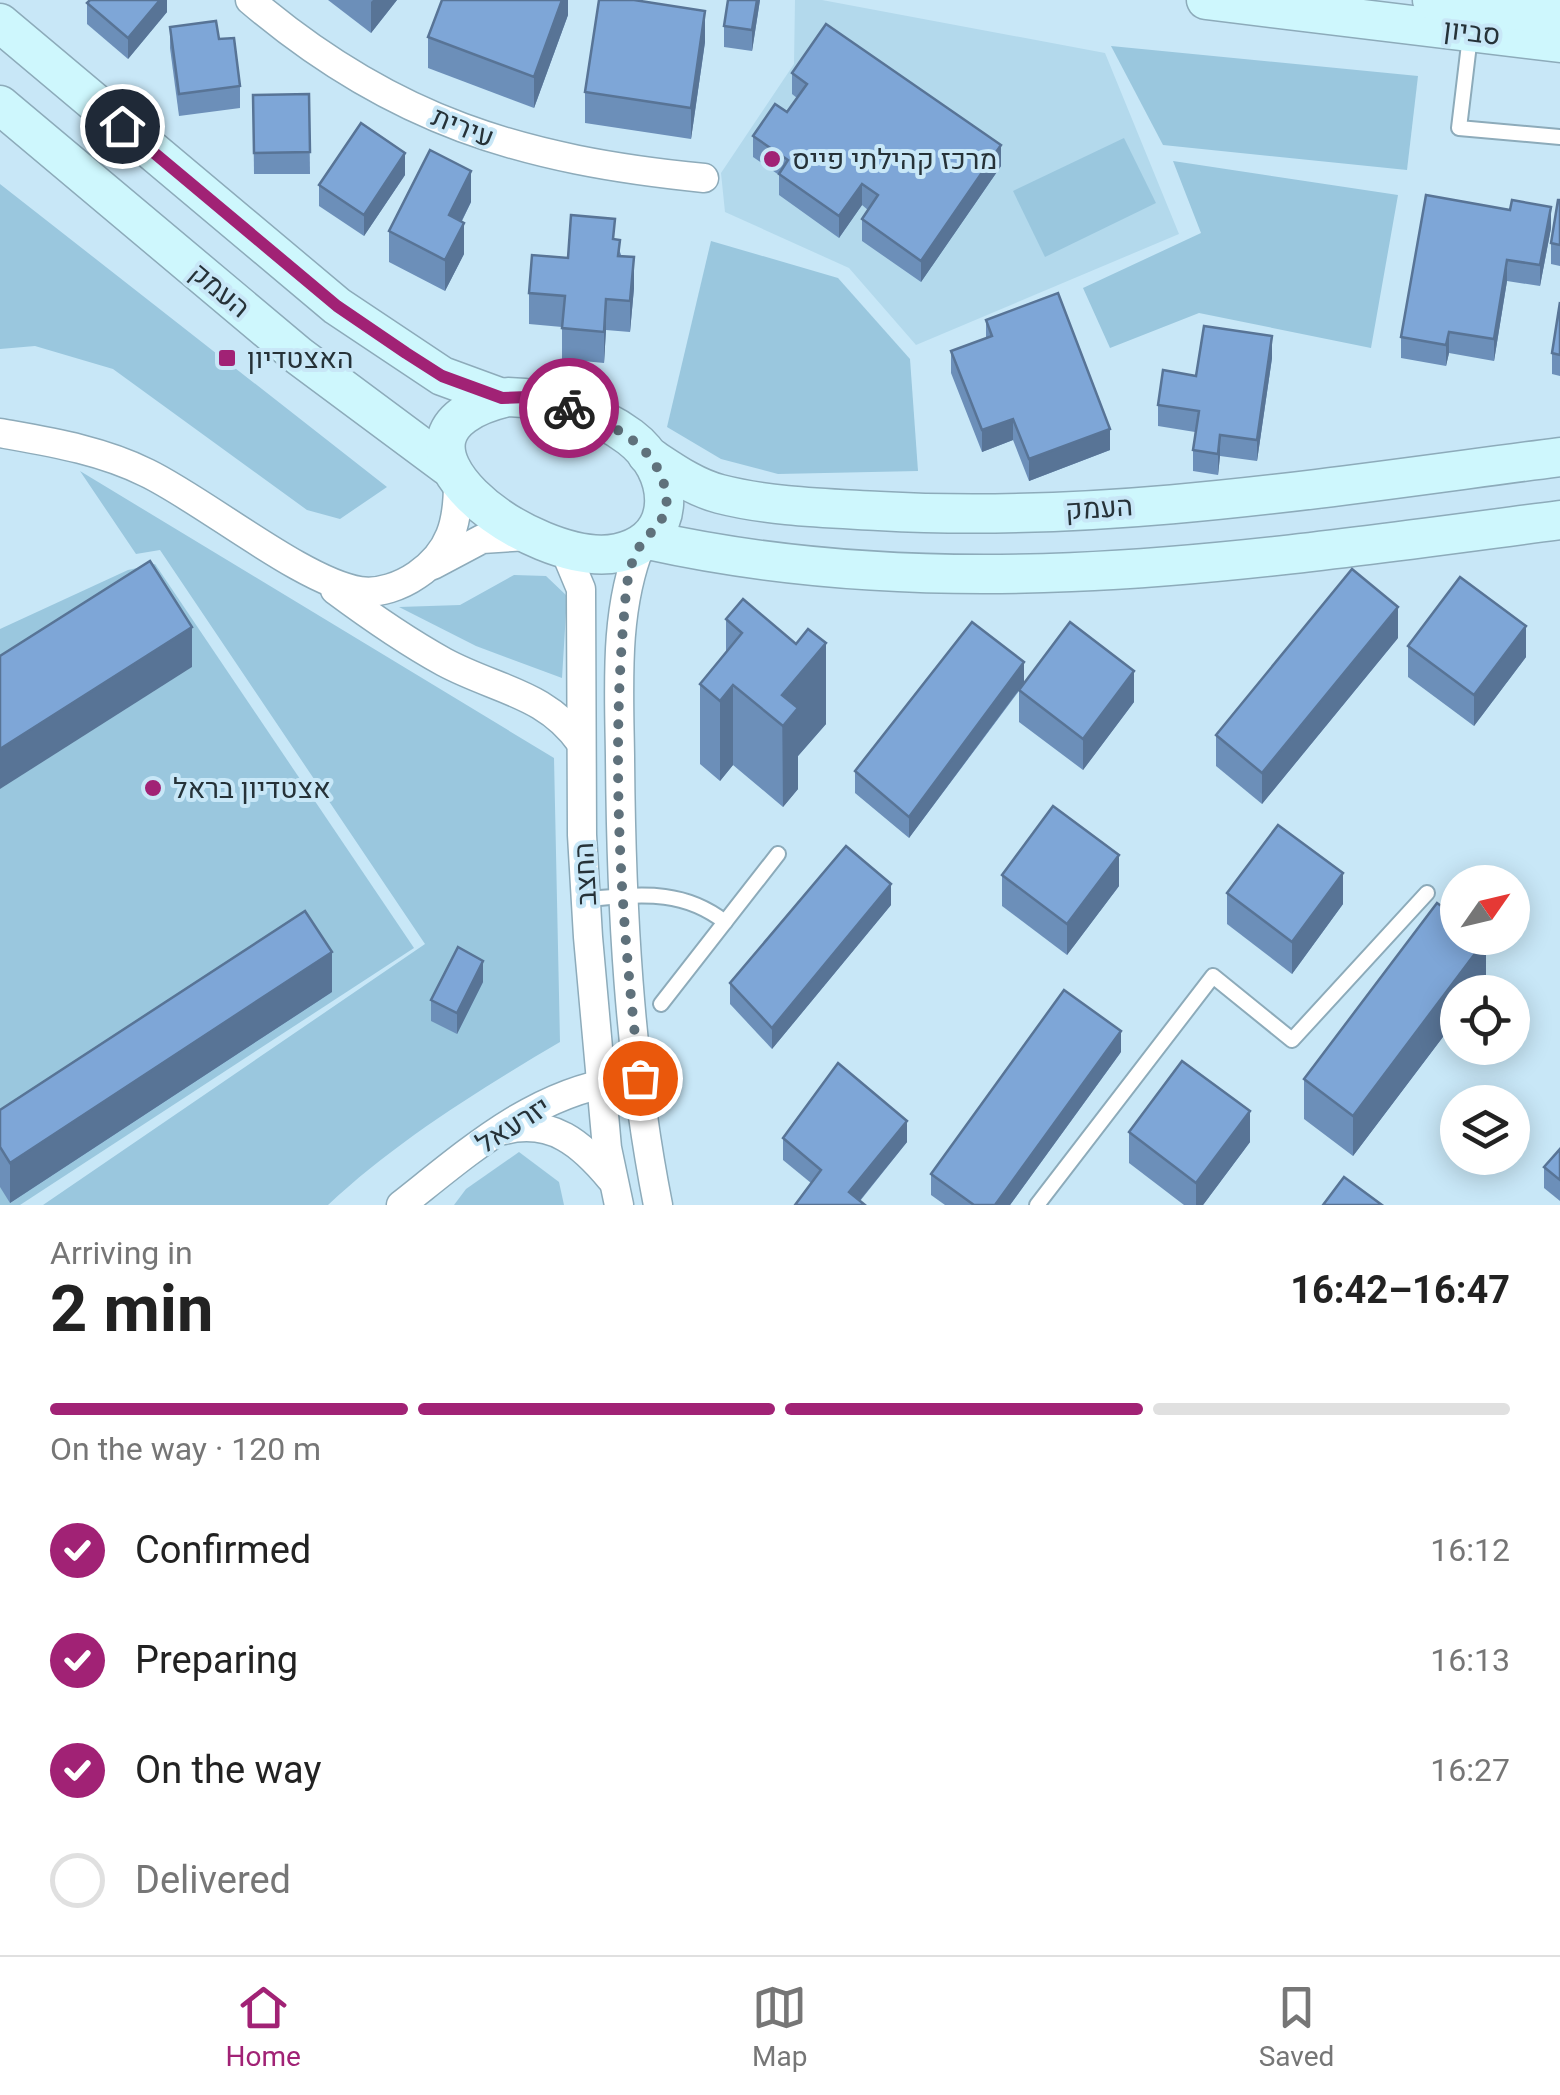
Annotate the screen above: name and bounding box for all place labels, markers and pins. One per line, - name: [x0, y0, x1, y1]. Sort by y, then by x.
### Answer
- pin: [80, 84, 165, 169]
- place label: מרכז קהילתי פייס: [792, 143, 997, 176]
- marker: מרכז קהילתי פייס: [761, 148, 783, 170]
- place label: האצטדיון: [247, 342, 353, 375]
- marker: האצטדיון: [216, 347, 238, 369]
- place label: אצטדיון בראל: [173, 772, 331, 805]
- marker: אצטדיון בראל: [142, 777, 164, 799]
- pin: [598, 1036, 683, 1121]

